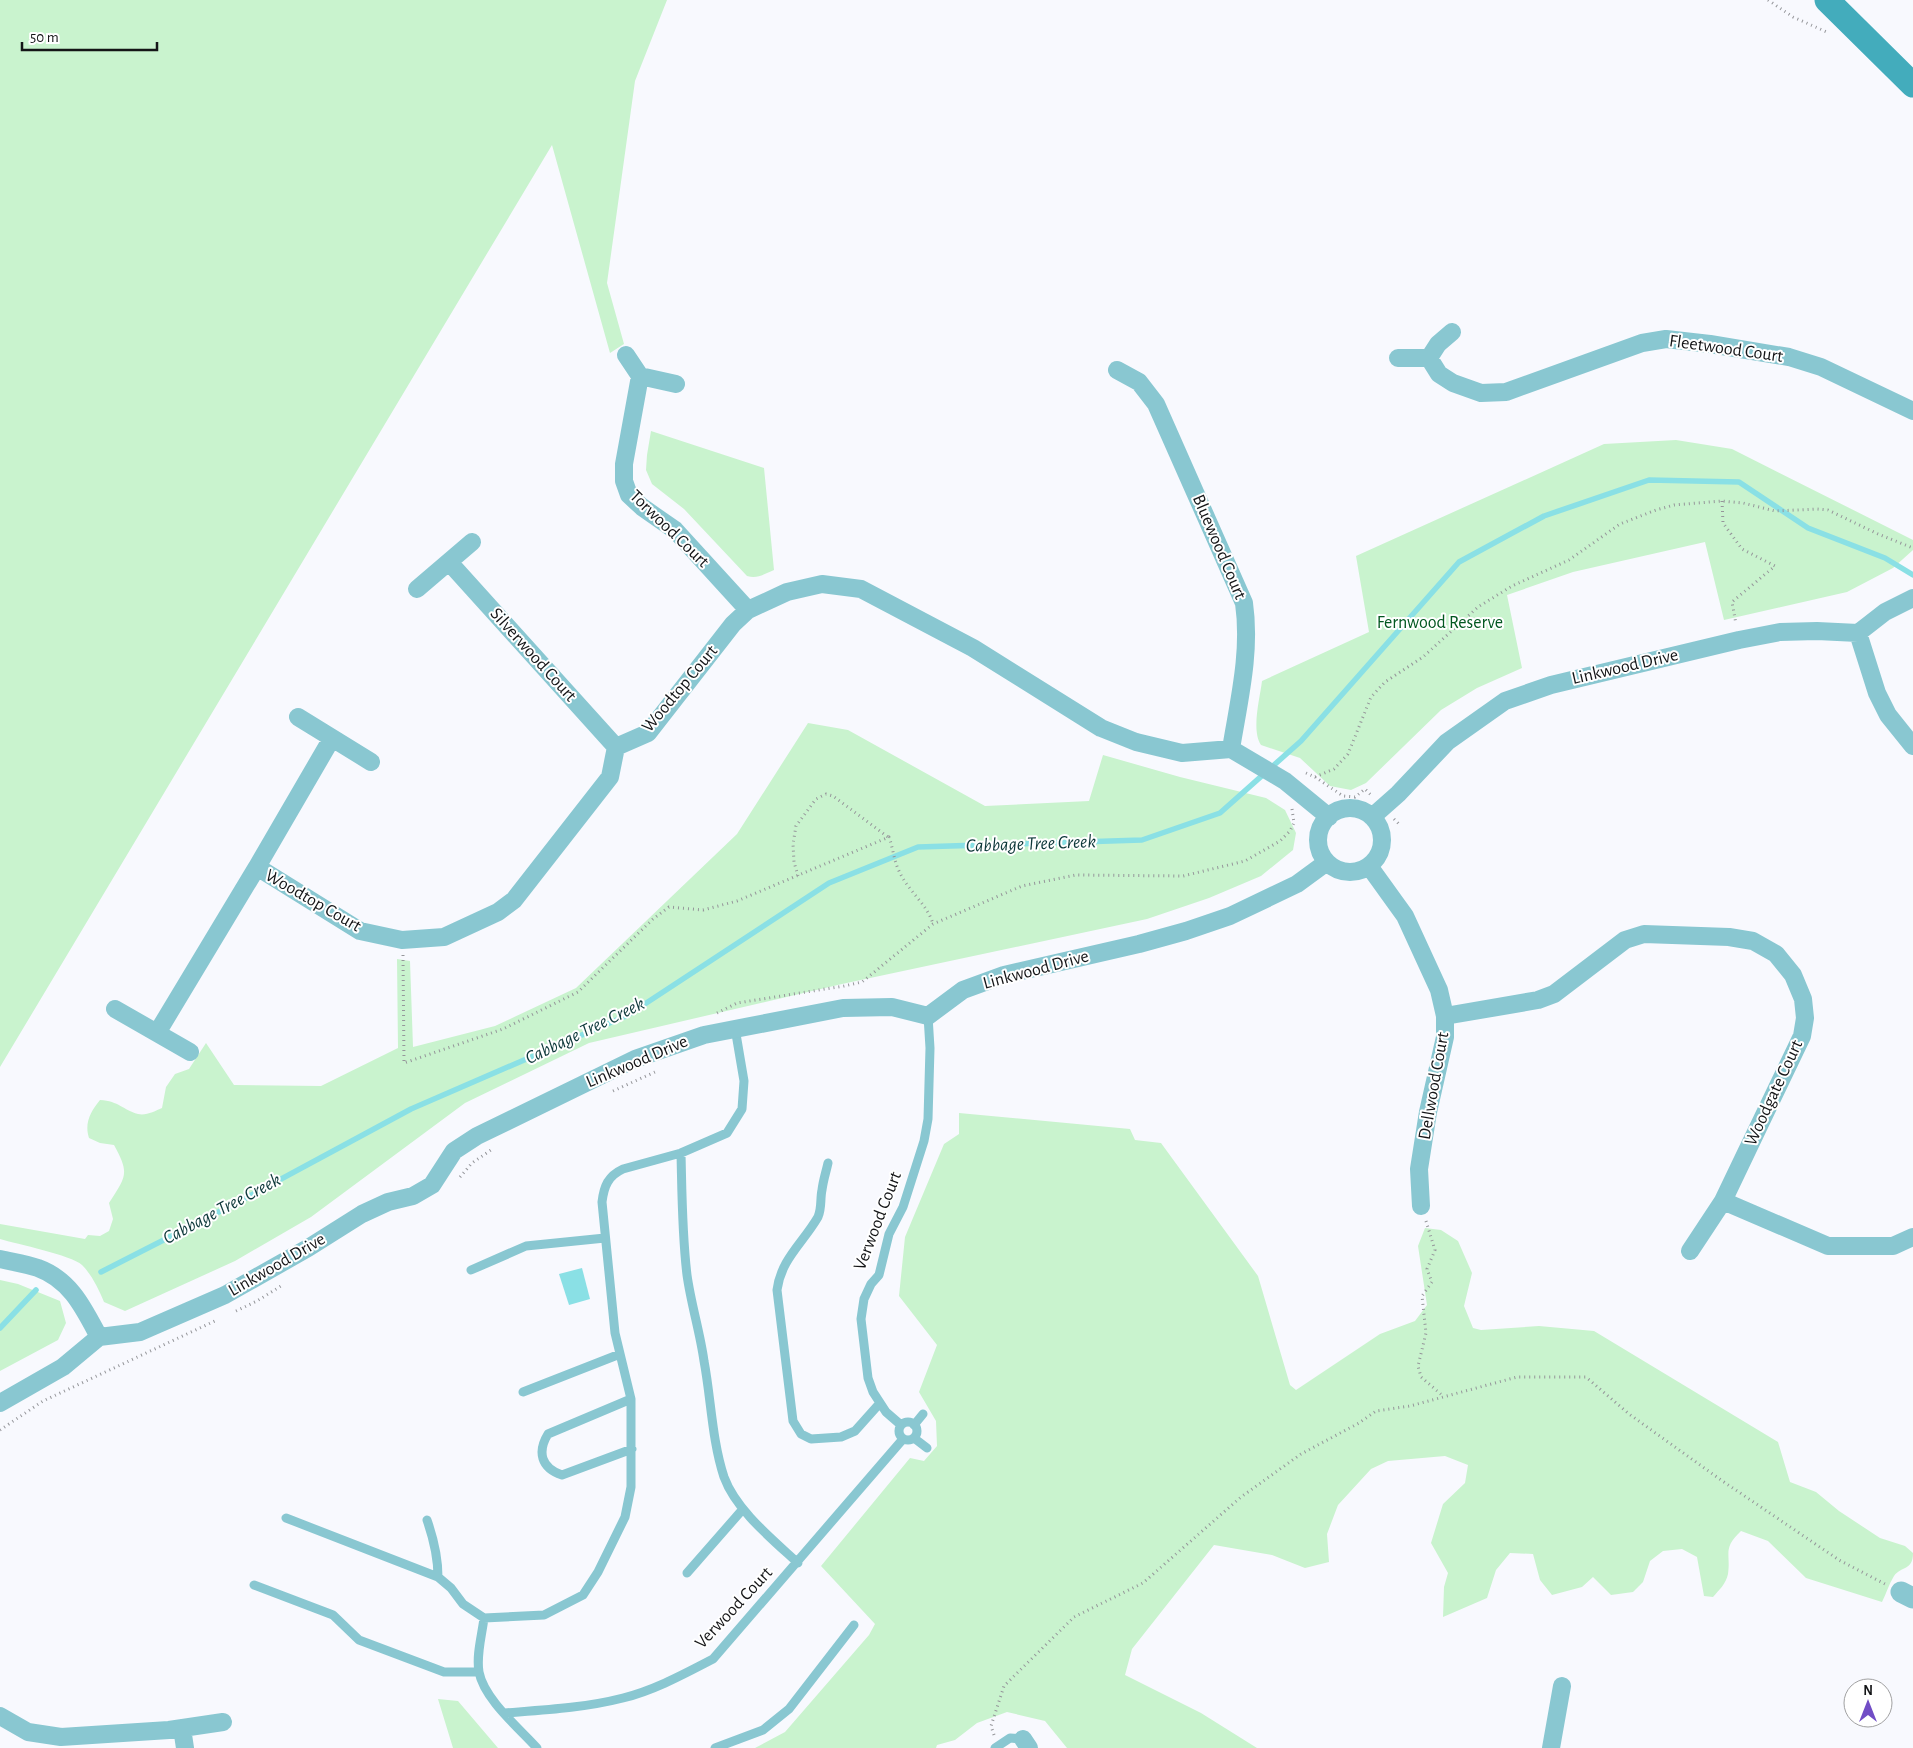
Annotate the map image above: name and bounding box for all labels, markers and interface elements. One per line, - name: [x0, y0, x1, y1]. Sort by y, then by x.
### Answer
- scale bar: [22, 20, 158, 52]
- text: 50 m: [30, 30, 59, 45]
- street label: Fleetwood Court: [1668, 332, 1784, 366]
- street label: Torwood Court: [626, 487, 712, 571]
- street label: Bluewood Court: [1189, 492, 1249, 602]
- street label: Silverwood Court: [486, 605, 580, 706]
- park label: Fernwood Reserve: [1377, 614, 1503, 632]
- street label: Woodtop Court: [639, 642, 721, 736]
- street label: Linkwood Drive: [1570, 646, 1680, 688]
- water label: Cabbage Tree Creek: [966, 832, 1097, 856]
- street label: Woodtop Court: [262, 866, 364, 936]
- street label: Linkwood Drive: [981, 947, 1091, 993]
- water label: Cabbage Tree Creek: [522, 994, 648, 1068]
- street label: Dellwood Court: [1416, 1030, 1452, 1141]
- street label: Linkwood Drive: [583, 1032, 691, 1092]
- street label: Woodgate Court: [1742, 1037, 1806, 1149]
- street label: Verwood Court: [851, 1169, 905, 1273]
- water label: Cabbage Tree Creek: [160, 1170, 284, 1248]
- street label: Linkwood Drive: [225, 1230, 329, 1300]
- street label: Verwood Court: [692, 1564, 776, 1652]
- north arrow: [1843, 1678, 1893, 1728]
- text: N: [1863, 1684, 1873, 1698]

